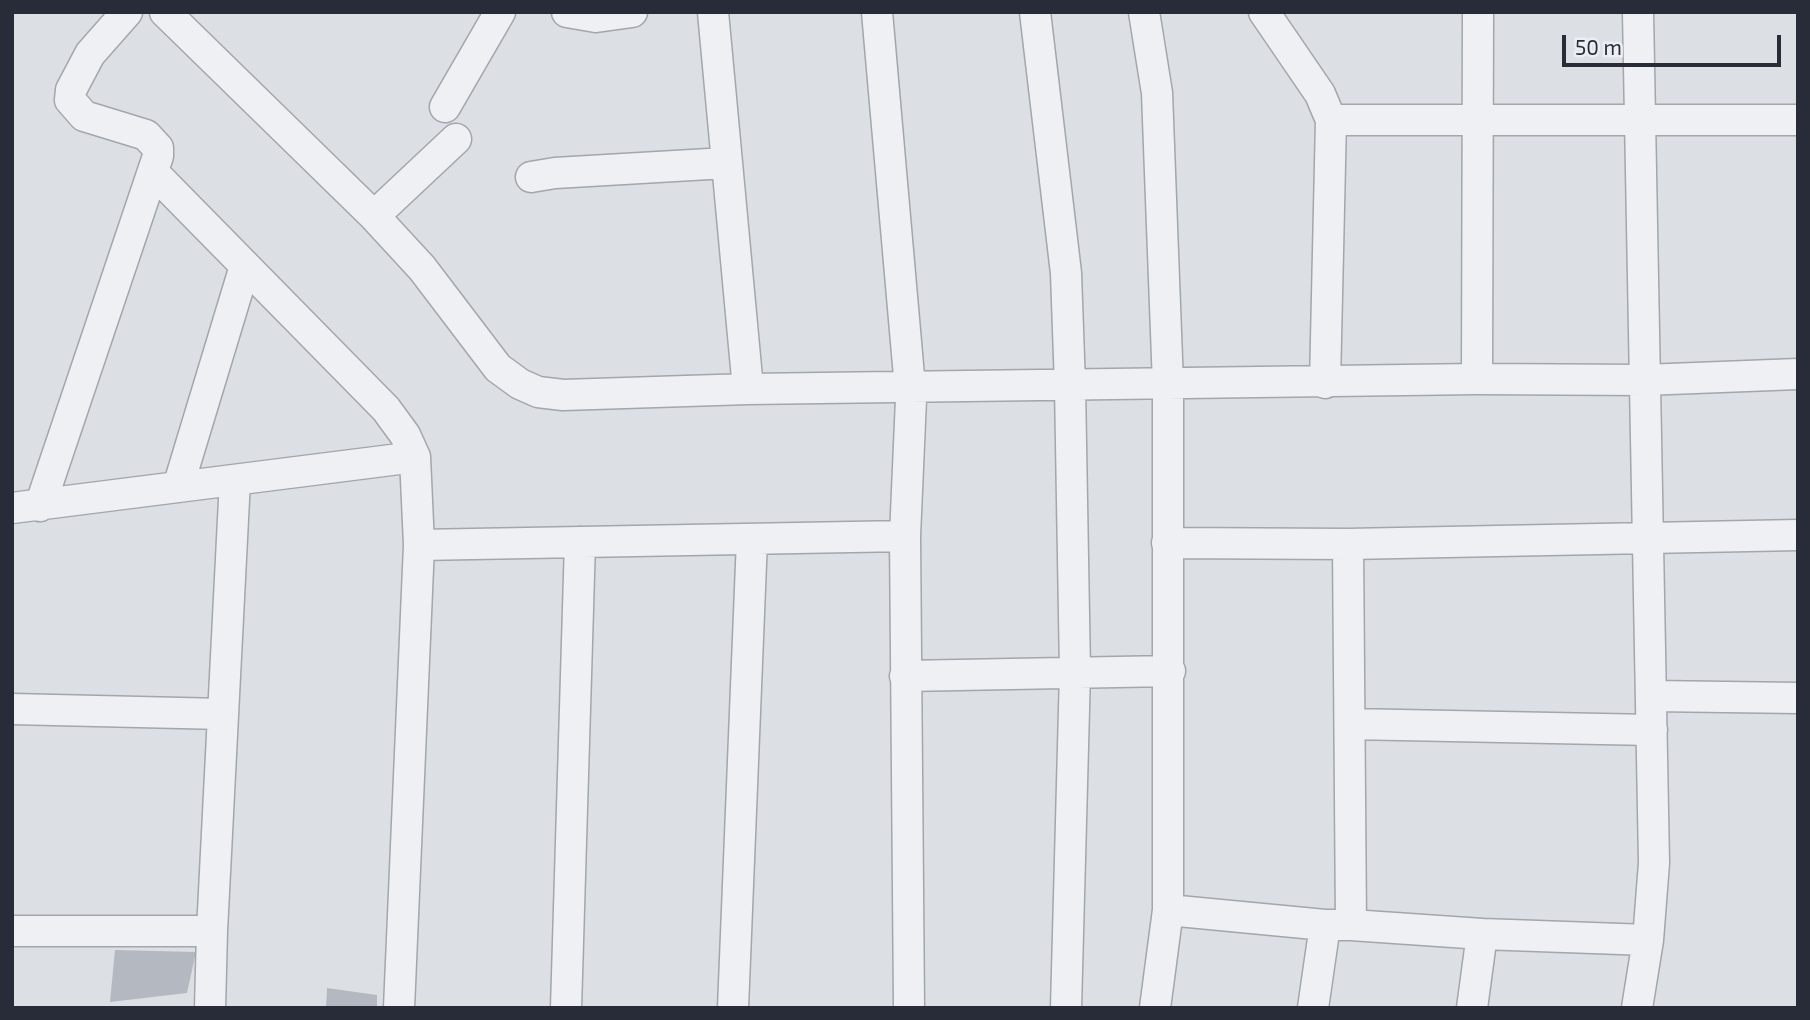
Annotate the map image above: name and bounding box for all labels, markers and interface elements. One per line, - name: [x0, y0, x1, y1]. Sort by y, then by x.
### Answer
- scale bar: [1565, 21, 1784, 65]
- text: 50 m: [1575, 34, 1622, 59]

